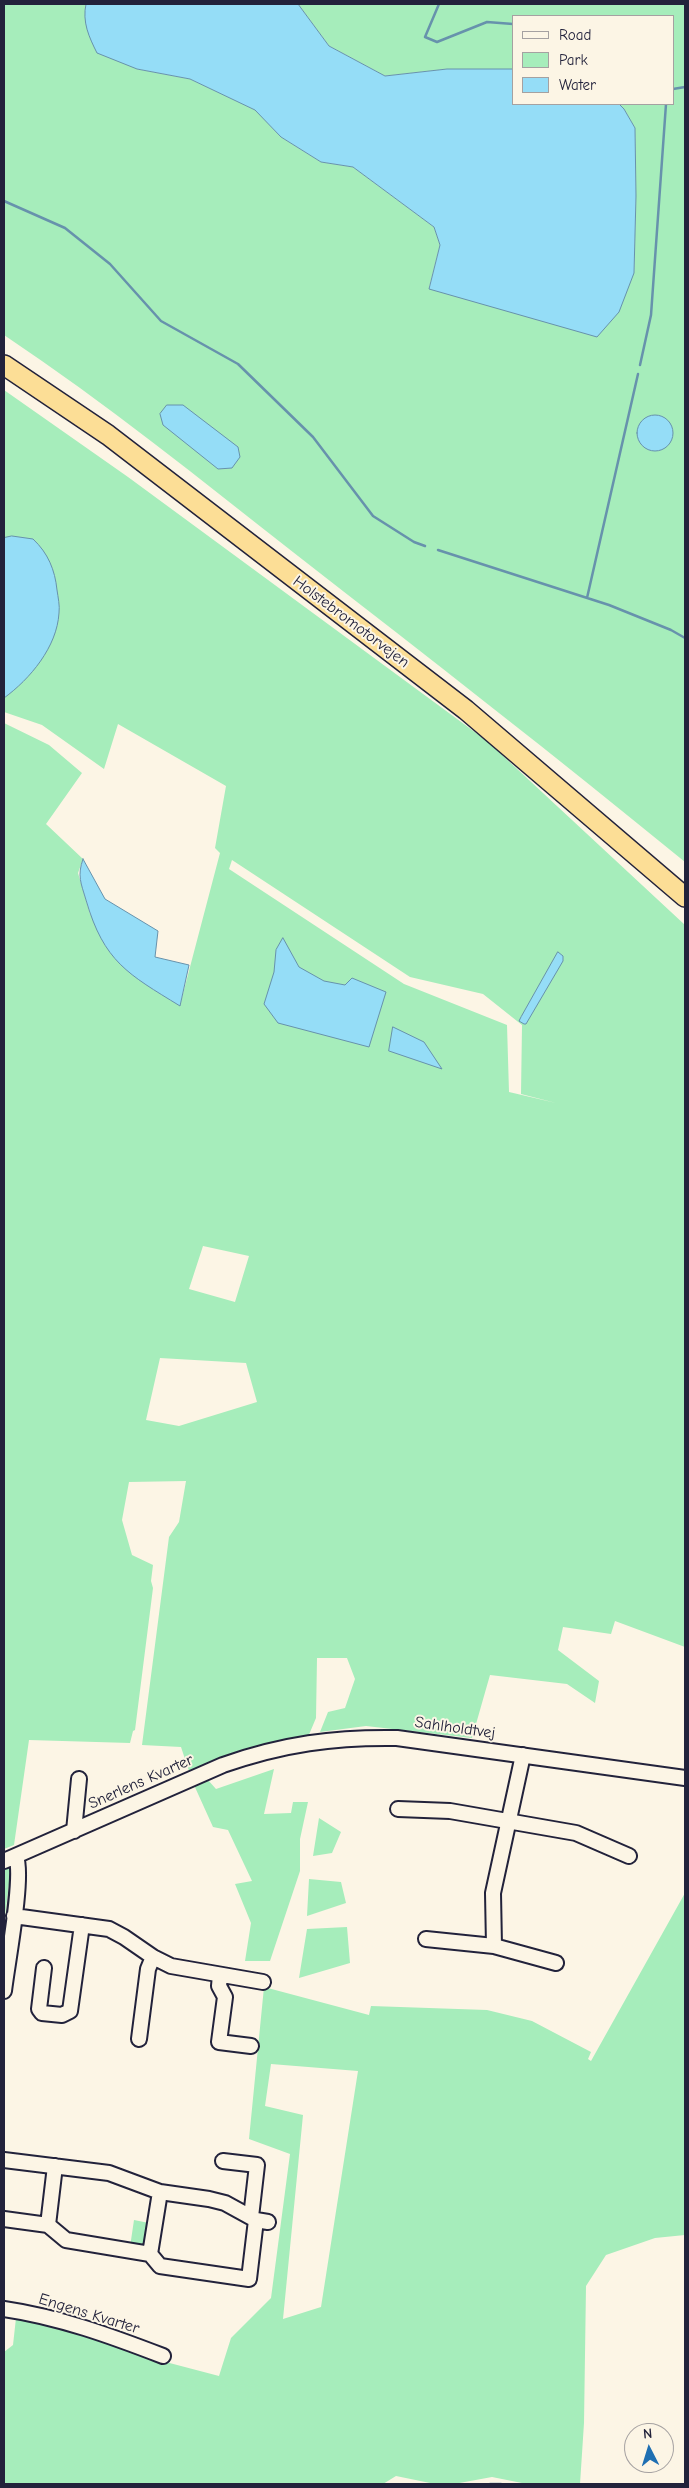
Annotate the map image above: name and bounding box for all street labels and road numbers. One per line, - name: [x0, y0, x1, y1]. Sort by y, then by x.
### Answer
- street label: Holstebromotorvejen: [289, 572, 413, 672]
- street label: Sahlholdtvej: [414, 1713, 496, 1743]
- street label: Snerlens Kvarter: [86, 1750, 196, 1814]
- street label: Engens Kvarter: [36, 2290, 142, 2338]

